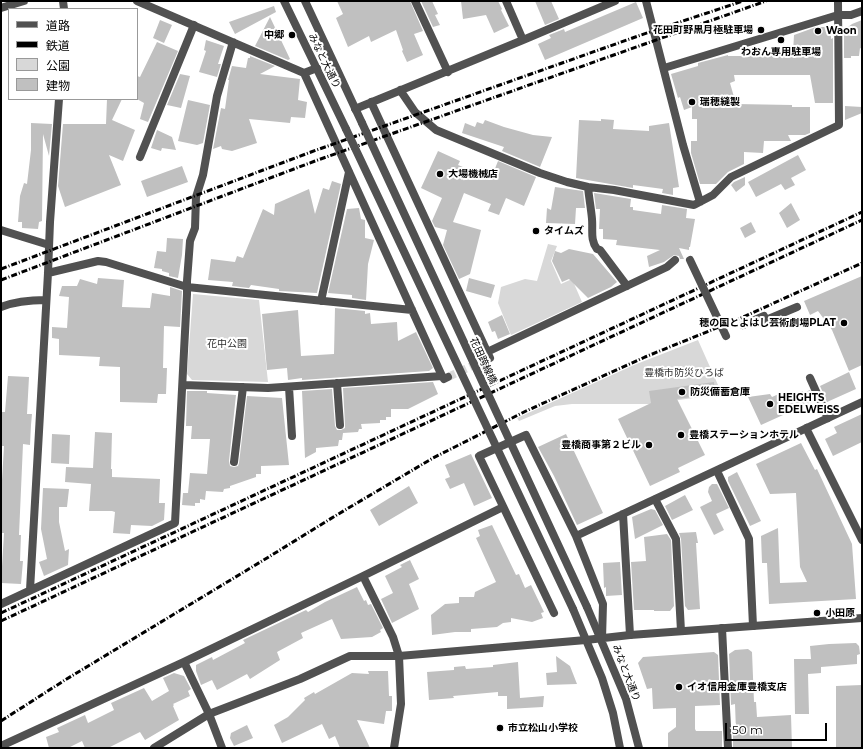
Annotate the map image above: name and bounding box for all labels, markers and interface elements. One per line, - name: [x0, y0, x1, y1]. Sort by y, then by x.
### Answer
- legend: [8, 8, 138, 100]
- text: 道路: [46, 18, 70, 33]
- place label: 花田町野黒月極駐車場: [653, 24, 753, 36]
- marker: 花田町野黒月極駐車場: [756, 25, 766, 35]
- place label: Waon: [826, 25, 857, 37]
- marker: Waon: [813, 26, 823, 36]
- place label: 中郷: [264, 29, 284, 41]
- marker: 中郷: [287, 30, 297, 40]
- street label: みなと大通り: [305, 31, 343, 91]
- marker: わおん専用駐車場: [776, 35, 786, 45]
- text: 鉄道: [46, 38, 70, 53]
- place label: わおん専用駐車場: [741, 46, 821, 58]
- text: 公園: [46, 58, 70, 73]
- text: 建物: [46, 78, 70, 93]
- place label: 瑞穂縫製: [700, 96, 740, 108]
- marker: 瑞穂縫製: [687, 97, 697, 107]
- place label: 大場機械店: [448, 168, 498, 180]
- marker: 大場機械店: [435, 169, 445, 179]
- place label: タイムズ: [544, 225, 584, 237]
- marker: タイムズ: [531, 226, 541, 236]
- place label: 穂の国とよはし芸術劇場PLAT: [699, 317, 836, 329]
- marker: 穂の国とよはし芸術劇場PLAT: [839, 318, 849, 328]
- street label: 花田跨線橋: [467, 336, 499, 386]
- park label: 花中公園: [207, 338, 247, 350]
- park label: 豊橋市防災ひろば: [644, 367, 724, 379]
- place label: 防災備蓄倉庫: [690, 386, 750, 398]
- marker: 防災備蓄倉庫: [677, 387, 687, 397]
- place label: HEIGHTS EDELWEISS: [778, 392, 839, 416]
- marker: HEIGHTS EDELWEISS: [765, 399, 775, 409]
- place label: 豊橋ステーションホテル: [689, 429, 799, 441]
- marker: 豊橋ステーションホテル: [676, 430, 686, 440]
- place label: 豊橋商事第２ビル: [561, 439, 641, 451]
- marker: 豊橋商事第２ビル: [644, 440, 654, 450]
- place label: 小田原: [825, 607, 855, 619]
- marker: 小田原: [812, 608, 822, 618]
- street label: みなと大通り: [610, 643, 642, 703]
- place label: イオ信用金庫豊橋支店: [687, 681, 787, 693]
- marker: イオ信用金庫豊橋支店: [674, 682, 684, 692]
- scale bar: [727, 715, 829, 741]
- place label: 市立松山小学校: [508, 722, 578, 734]
- text: 50 m: [732, 722, 763, 737]
- marker: 市立松山小学校: [495, 723, 505, 733]

